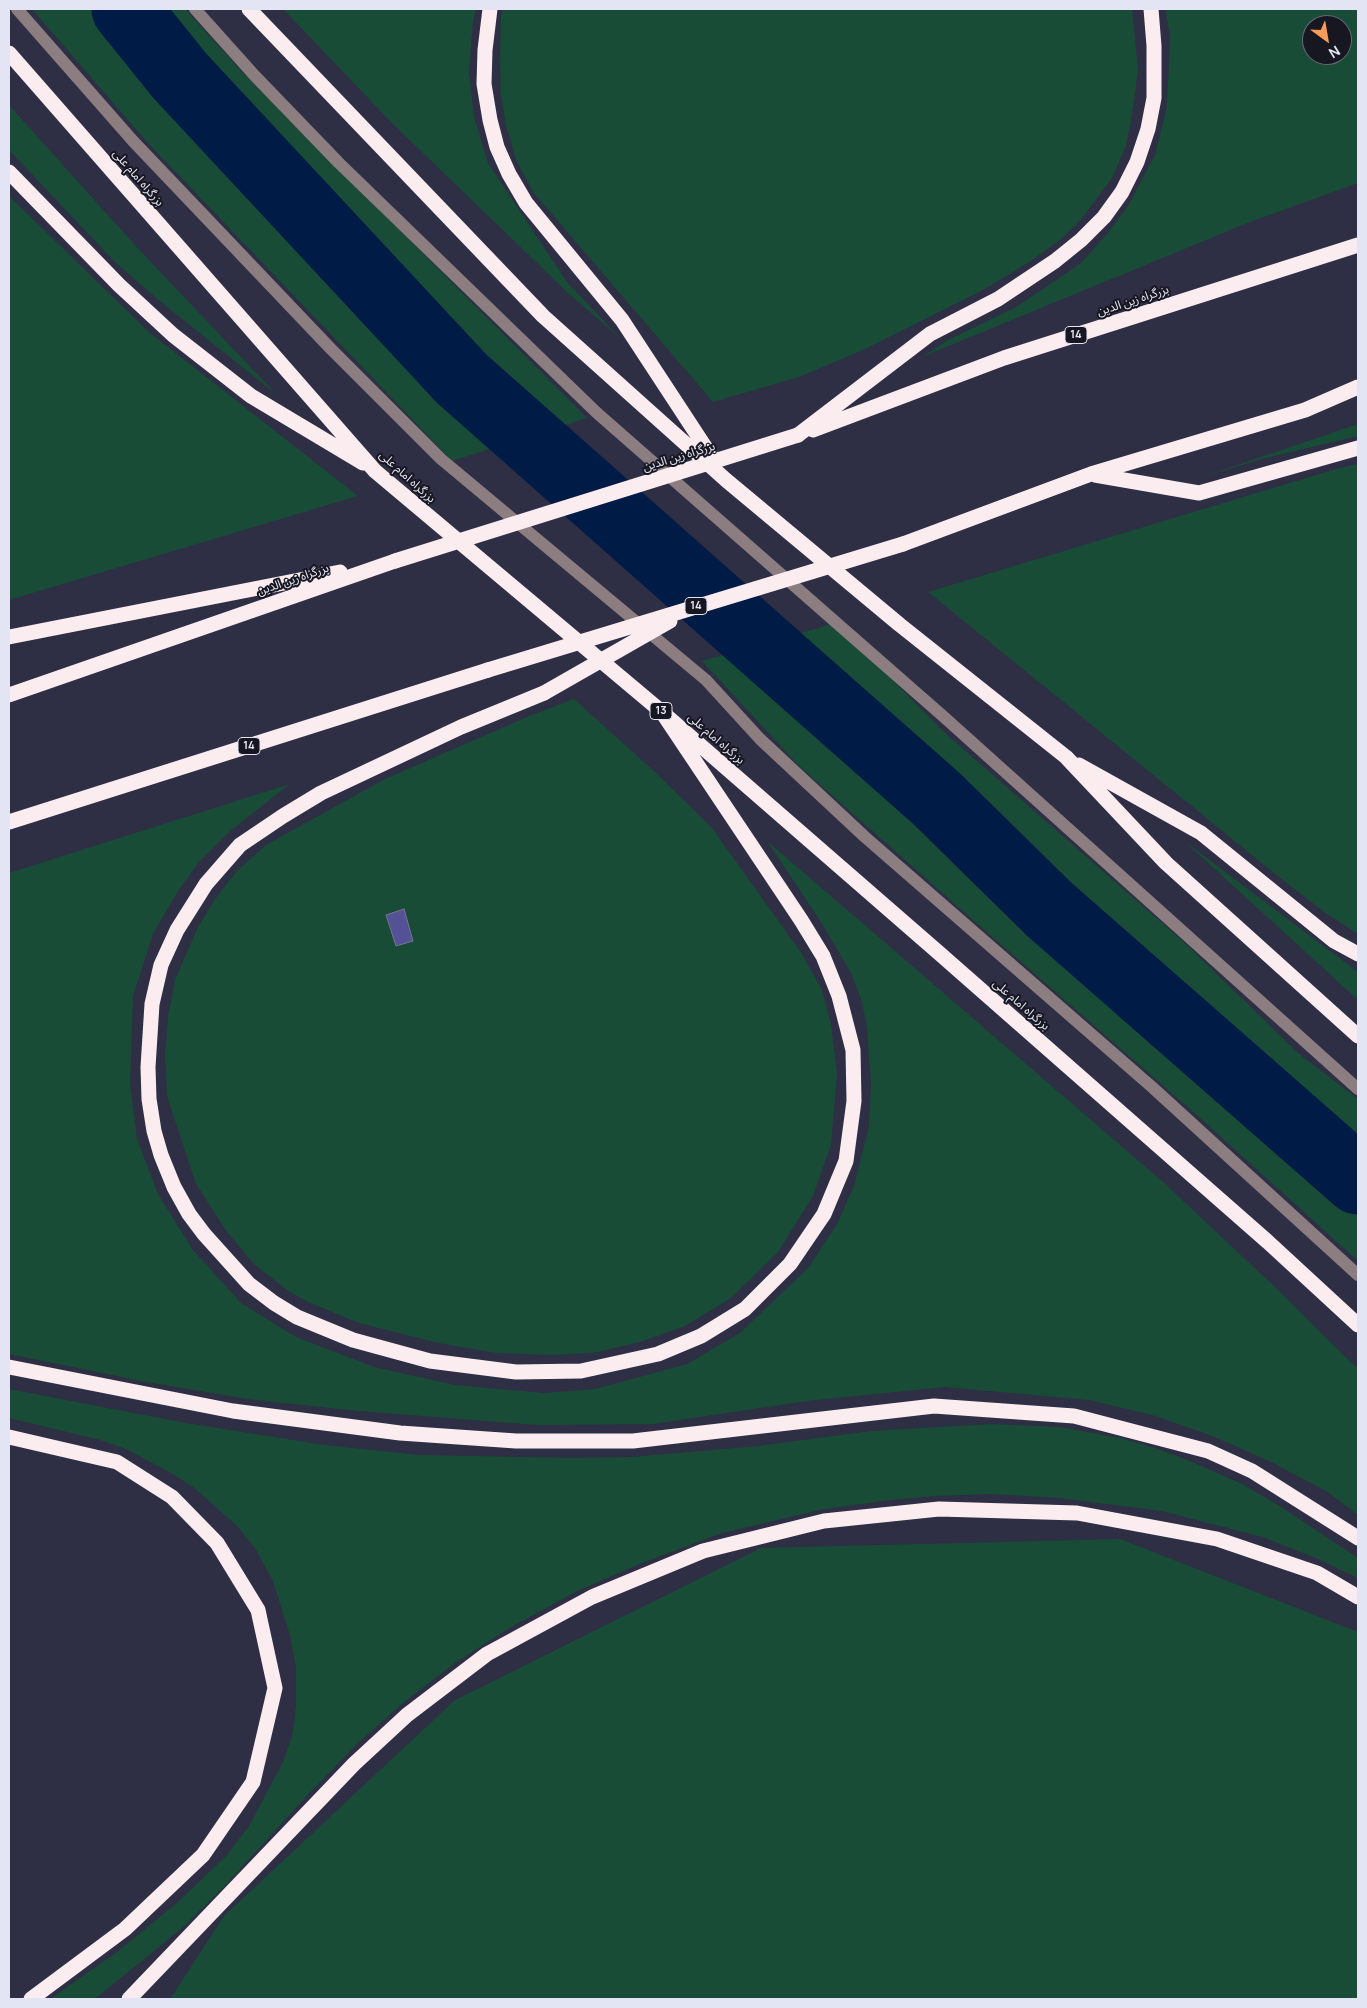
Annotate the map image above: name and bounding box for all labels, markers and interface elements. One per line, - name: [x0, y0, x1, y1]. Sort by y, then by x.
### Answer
- north arrow: [1302, 15, 1352, 65]
- text: N: [1325, 42, 1344, 63]
- street label: بزرگراه امام علی: [109, 147, 167, 209]
- street label: بزرگراه زین الدین: [1095, 283, 1171, 319]
- road number: 14: [1065, 326, 1087, 344]
- street label: بزرگراه زین الدین: [641, 439, 717, 475]
- street label: بزرگراه امام علی: [376, 448, 438, 506]
- street label: بزرگراه زین الدین: [255, 561, 331, 599]
- road number: 14: [685, 598, 707, 614]
- road number: 13: [650, 702, 672, 719]
- street label: بزرگراه امام علی: [685, 710, 747, 768]
- road number: 14: [238, 738, 260, 754]
- street label: بزرگراه امام علی: [990, 976, 1052, 1034]

